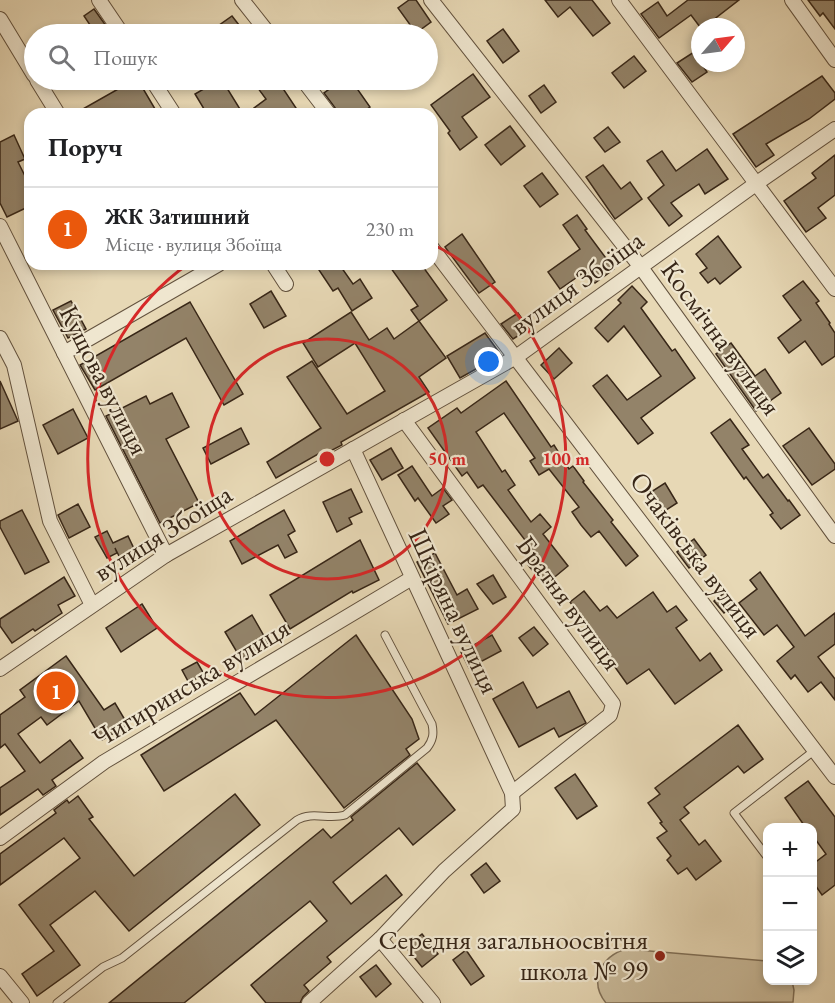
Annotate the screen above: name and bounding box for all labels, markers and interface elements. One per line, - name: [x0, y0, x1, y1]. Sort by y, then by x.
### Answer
- north arrow: [691, 18, 745, 72]
- search box: [24, 24, 438, 90]
- icon: search: [45, 41, 78, 74]
- text: Пошук: [93, 43, 157, 72]
- text: Поруч: [48, 130, 123, 164]
- text: ЖК Затишний: [105, 202, 250, 231]
- text: 1: [62, 216, 73, 242]
- text: 230 m: [366, 216, 414, 242]
- street label: вулиця Збоїща: [503, 222, 651, 343]
- text: Місце · вулиця Збоїща: [105, 231, 282, 257]
- street label: Космічна вулиця: [654, 253, 789, 422]
- street label: Кущова вулиця: [52, 299, 157, 461]
- your location: [474, 347, 503, 376]
- text: 50 m: [428, 447, 466, 470]
- text: 100 m: [542, 447, 590, 470]
- centre of rings: [317, 449, 337, 469]
- street label: Очаківська вулиця: [622, 464, 770, 645]
- street label: вулиця Збоїща: [87, 476, 239, 589]
- street label: Шкіряна вулиця: [401, 522, 508, 699]
- street label: Братня вулиця: [509, 528, 630, 677]
- street label: Чигиринська вулиця: [86, 610, 296, 755]
- pin: 1: [36, 668, 76, 714]
- map controls: [763, 823, 817, 985]
- button: +: [763, 823, 817, 877]
- button: −: [763, 877, 817, 931]
- place label: Середня загальноосвітня школа № 99: [378, 922, 648, 988]
- button: layers: [763, 931, 817, 985]
- marker: Середня загальноосвітня школа № 99: [653, 949, 667, 963]

